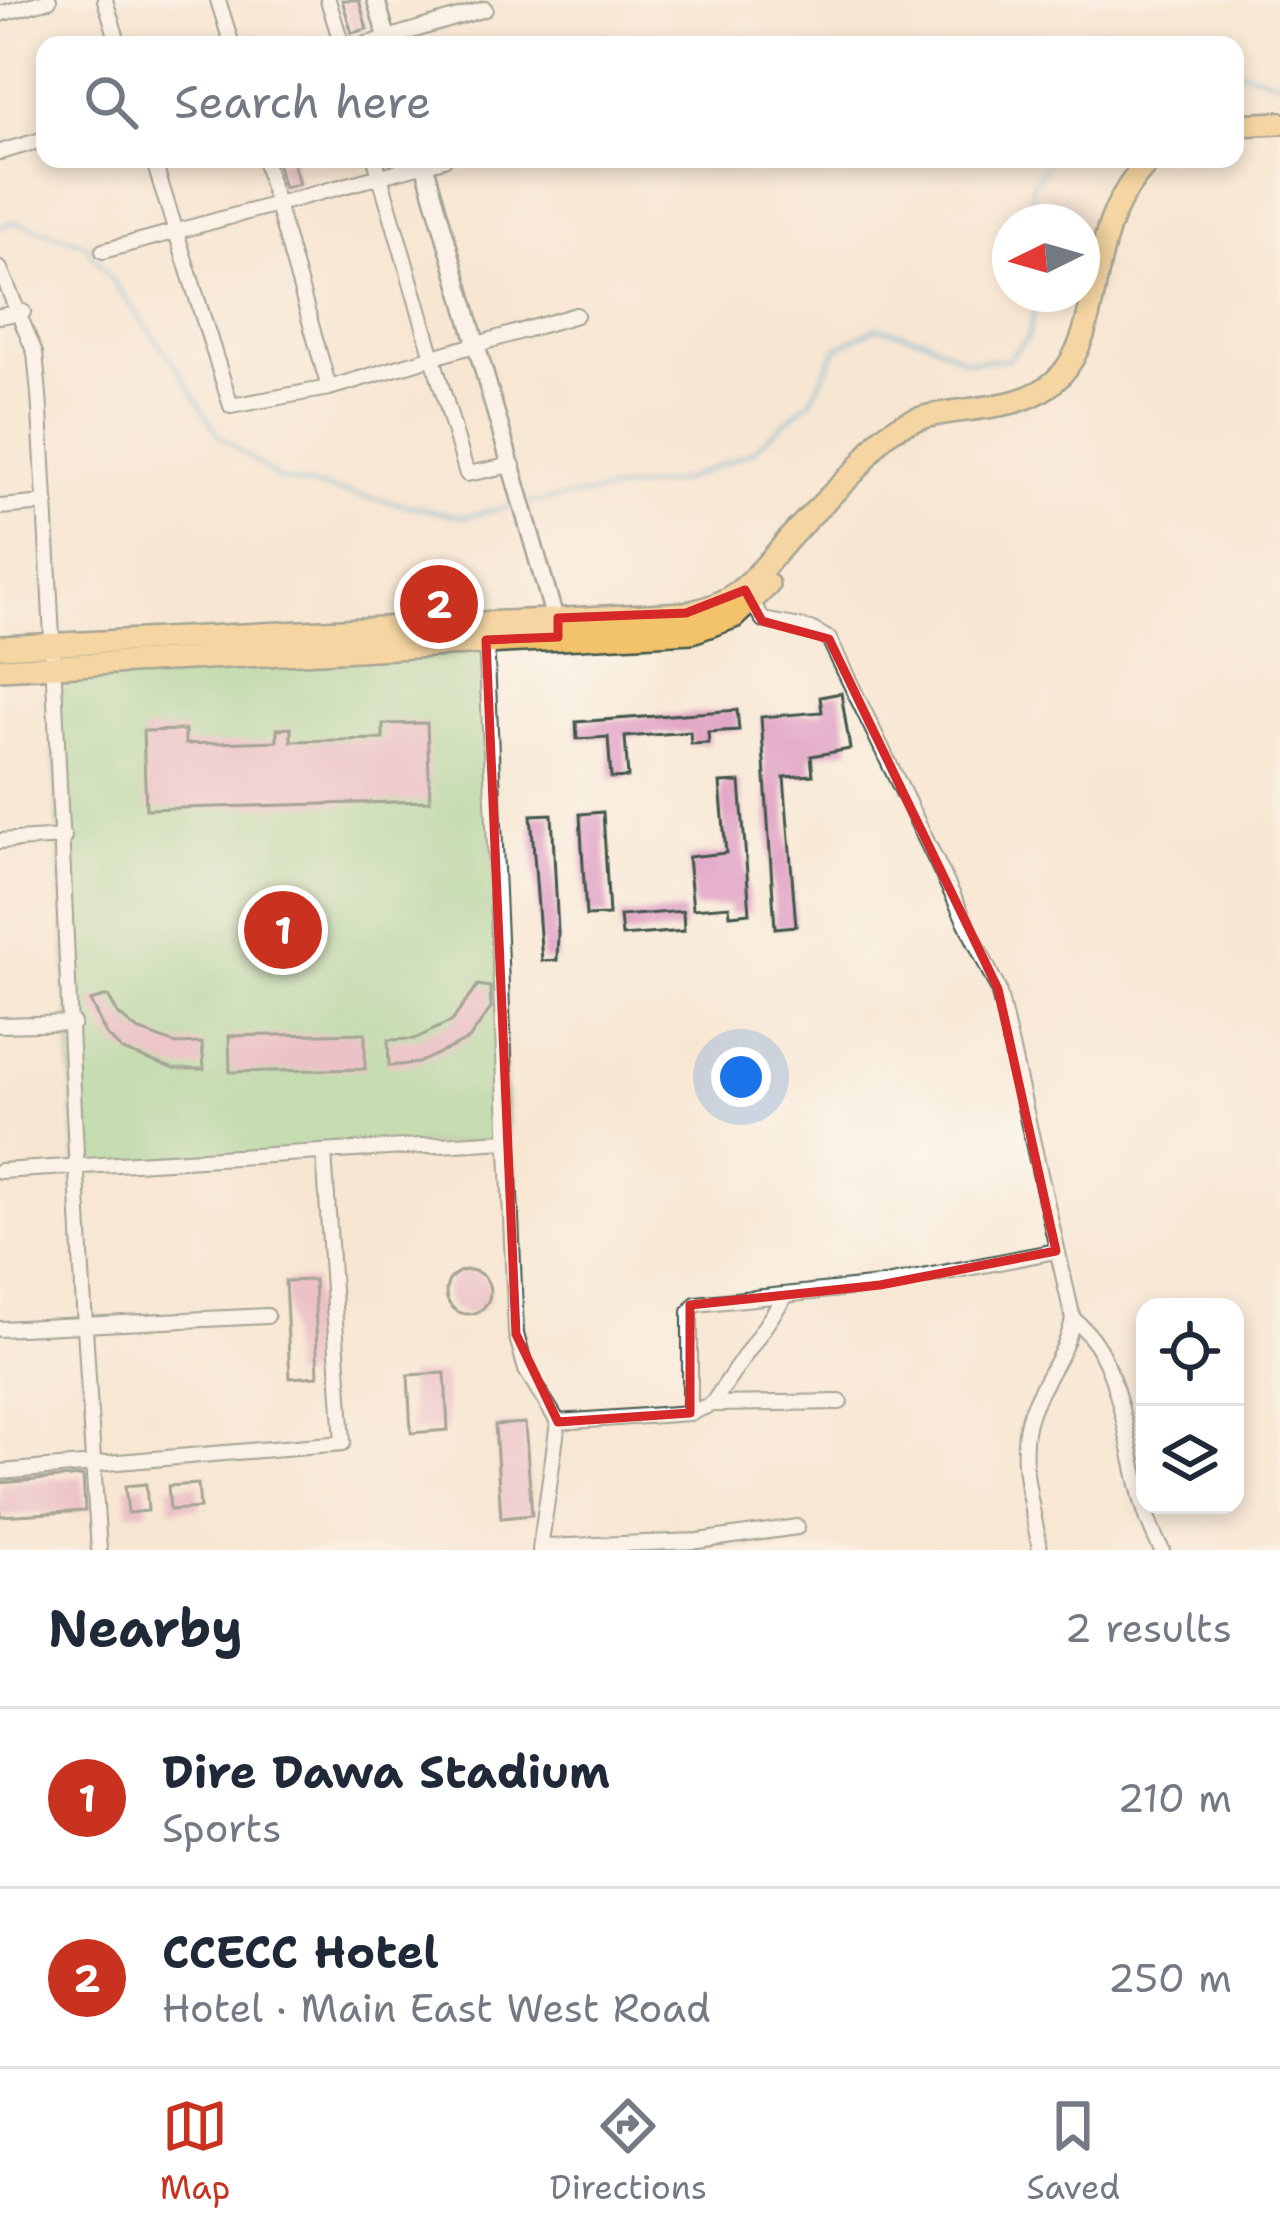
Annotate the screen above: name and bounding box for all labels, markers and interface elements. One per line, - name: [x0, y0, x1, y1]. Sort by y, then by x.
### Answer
- search box: [36, 36, 1244, 168]
- icon: search: [78, 69, 144, 135]
- text: Search here: [174, 72, 431, 132]
- north arrow: [992, 204, 1100, 312]
- pin: 2: [400, 559, 478, 649]
- pin: 1: [244, 885, 322, 975]
- your location: [711, 1047, 771, 1107]
- map controls: [1136, 1298, 1244, 1514]
- button: locate: [1136, 1298, 1244, 1406]
- button: layers: [1136, 1406, 1244, 1514]
- text: Nearby: [48, 1594, 243, 1662]
- text: 2 results: [1065, 1602, 1232, 1654]
- text: Dire Dawa Stadium: [162, 1742, 610, 1802]
- text: 1: [78, 1772, 96, 1824]
- text: 210 m: [1117, 1772, 1232, 1824]
- text: Sports: [162, 1802, 282, 1854]
- text: CCECC Hotel: [162, 1922, 439, 1982]
- text: 2: [73, 1952, 101, 2004]
- text: 250 m: [1108, 1952, 1232, 2004]
- text: Hotel · Main East West Road: [162, 1982, 711, 2034]
- tab: Map: [160, 2093, 230, 2210]
- tab: Directions: [550, 2093, 707, 2210]
- tab: Saved: [1027, 2093, 1120, 2210]

